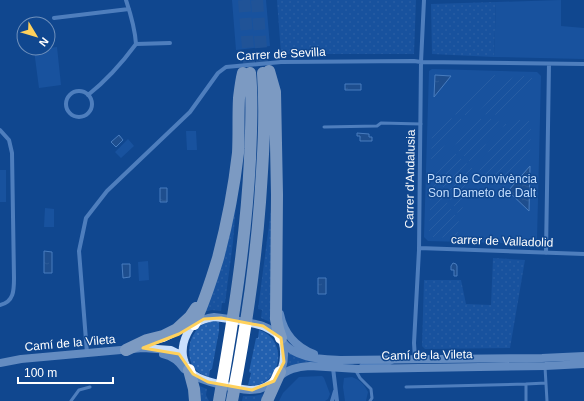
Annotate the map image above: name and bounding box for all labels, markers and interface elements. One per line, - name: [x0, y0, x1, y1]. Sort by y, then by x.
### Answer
- north arrow: [16, 16, 56, 56]
- text: N: [37, 35, 51, 49]
- street label: Carrer de Sevilla: [236, 45, 326, 63]
- street label: Carrer d'Andalusia: [402, 129, 418, 229]
- park label: Parc de Convivència Son Dameto de Dalt: [427, 172, 537, 200]
- street label: carrer de Valladolid: [451, 232, 553, 250]
- street label: Camí de la Vileta: [24, 332, 116, 354]
- street label: Camí de la Vileta: [381, 347, 473, 363]
- scale bar: [18, 359, 113, 385]
- text: 100 m: [24, 366, 57, 380]

